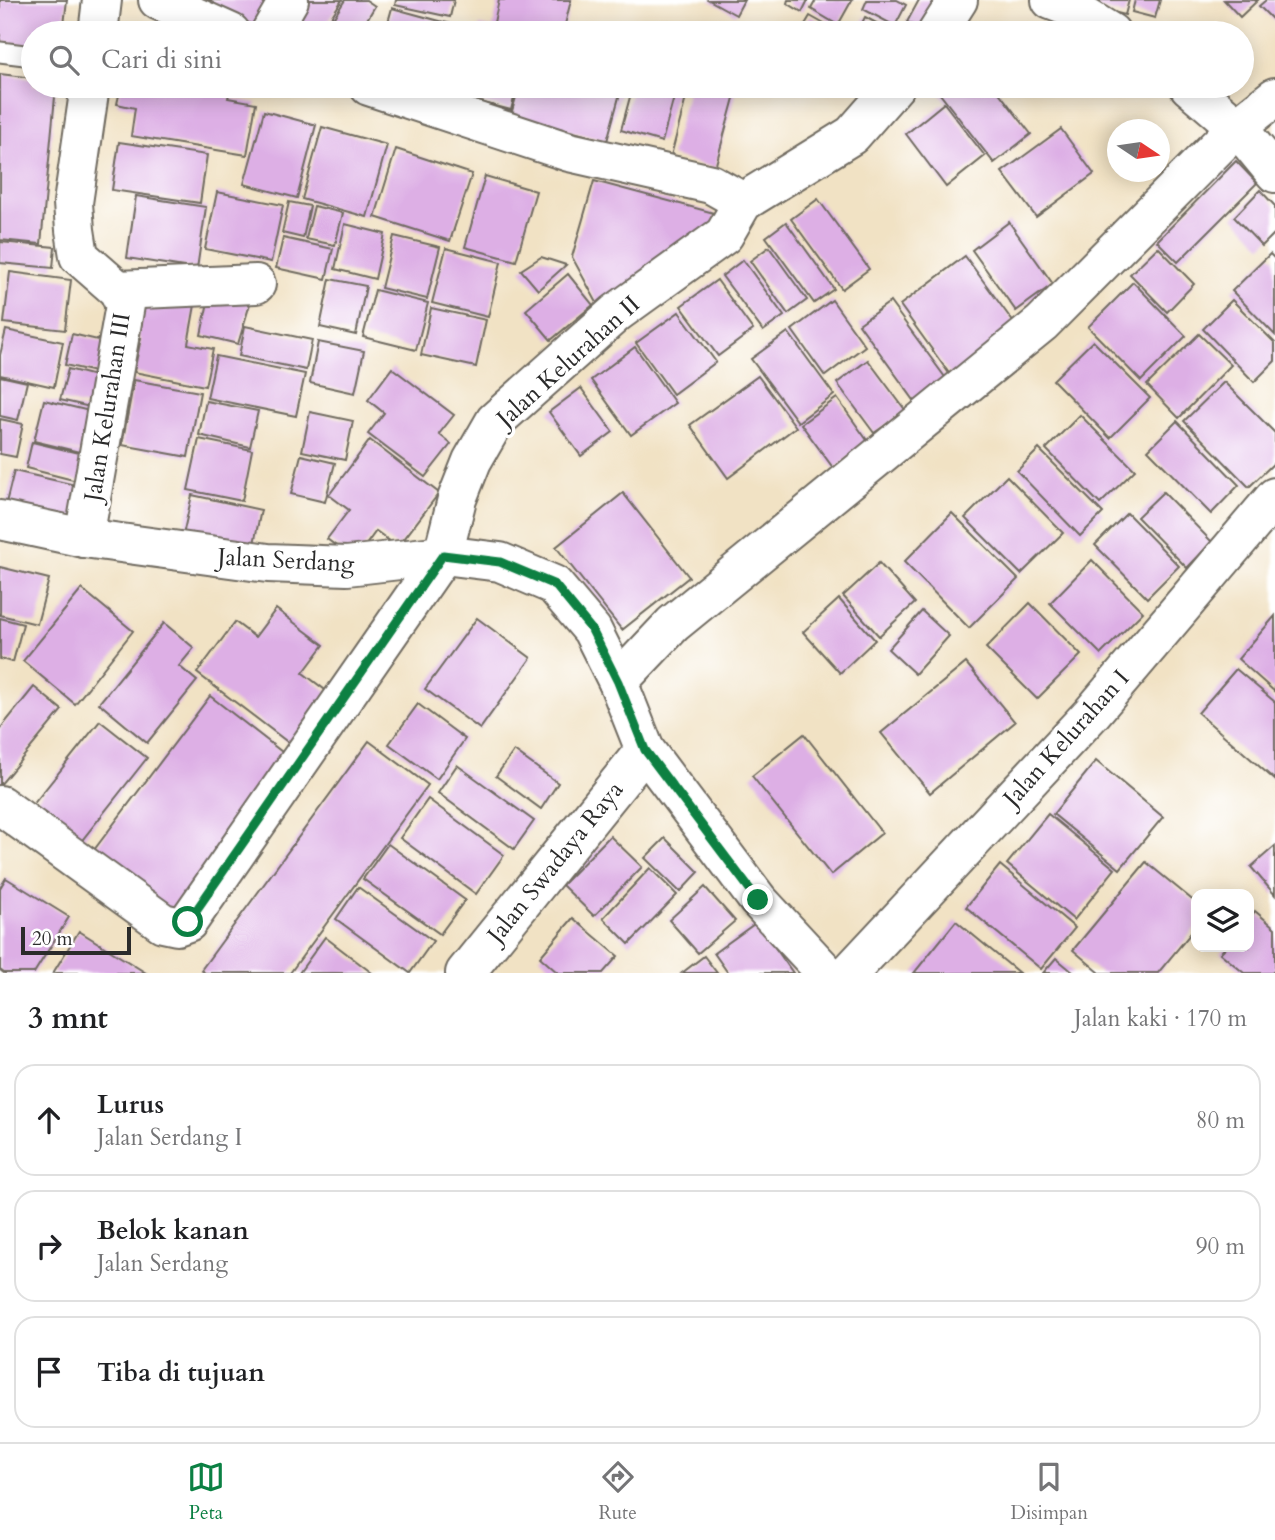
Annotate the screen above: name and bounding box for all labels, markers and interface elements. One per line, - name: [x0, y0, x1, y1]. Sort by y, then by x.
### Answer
- search box: [21, 21, 1254, 98]
- icon: search: [45, 41, 83, 79]
- text: Cari di sini: [101, 42, 222, 77]
- north arrow: [1107, 119, 1170, 182]
- street label: Jalan Kelurahan II: [487, 288, 647, 437]
- street label: Jalan Kelurahan III: [76, 310, 139, 507]
- street label: Jalan Serdang: [214, 540, 356, 581]
- street label: Jalan Kelurahan I: [994, 663, 1137, 816]
- street label: Jalan Swadaya Raya: [478, 774, 631, 953]
- route end: [742, 884, 773, 915]
- map controls: [1191, 889, 1254, 952]
- button: layers: [1191, 889, 1254, 952]
- route start: [172, 906, 203, 937]
- scale bar: [21, 924, 131, 956]
- text: 20 m: [32, 926, 73, 952]
- text: 3 mnt: [28, 998, 108, 1039]
- text: Jalan kaki · 170 m: [1074, 1003, 1247, 1034]
- text: Lurus: [97, 1087, 164, 1122]
- icon: ahead: [30, 1101, 68, 1139]
- text: 80 m: [1196, 1105, 1245, 1136]
- text: Jalan Serdang I: [97, 1122, 242, 1153]
- text: Belok kanan: [97, 1213, 249, 1248]
- icon: right: [30, 1227, 68, 1265]
- text: 90 m: [1196, 1231, 1245, 1262]
- text: Jalan Serdang: [97, 1248, 228, 1279]
- icon: arrive: [30, 1353, 68, 1391]
- text: Tiba di tujuan: [97, 1355, 265, 1390]
- tab: Peta: [187, 1458, 225, 1526]
- tab: Rute: [599, 1458, 637, 1526]
- tab: Disimpan: [1010, 1458, 1088, 1526]

